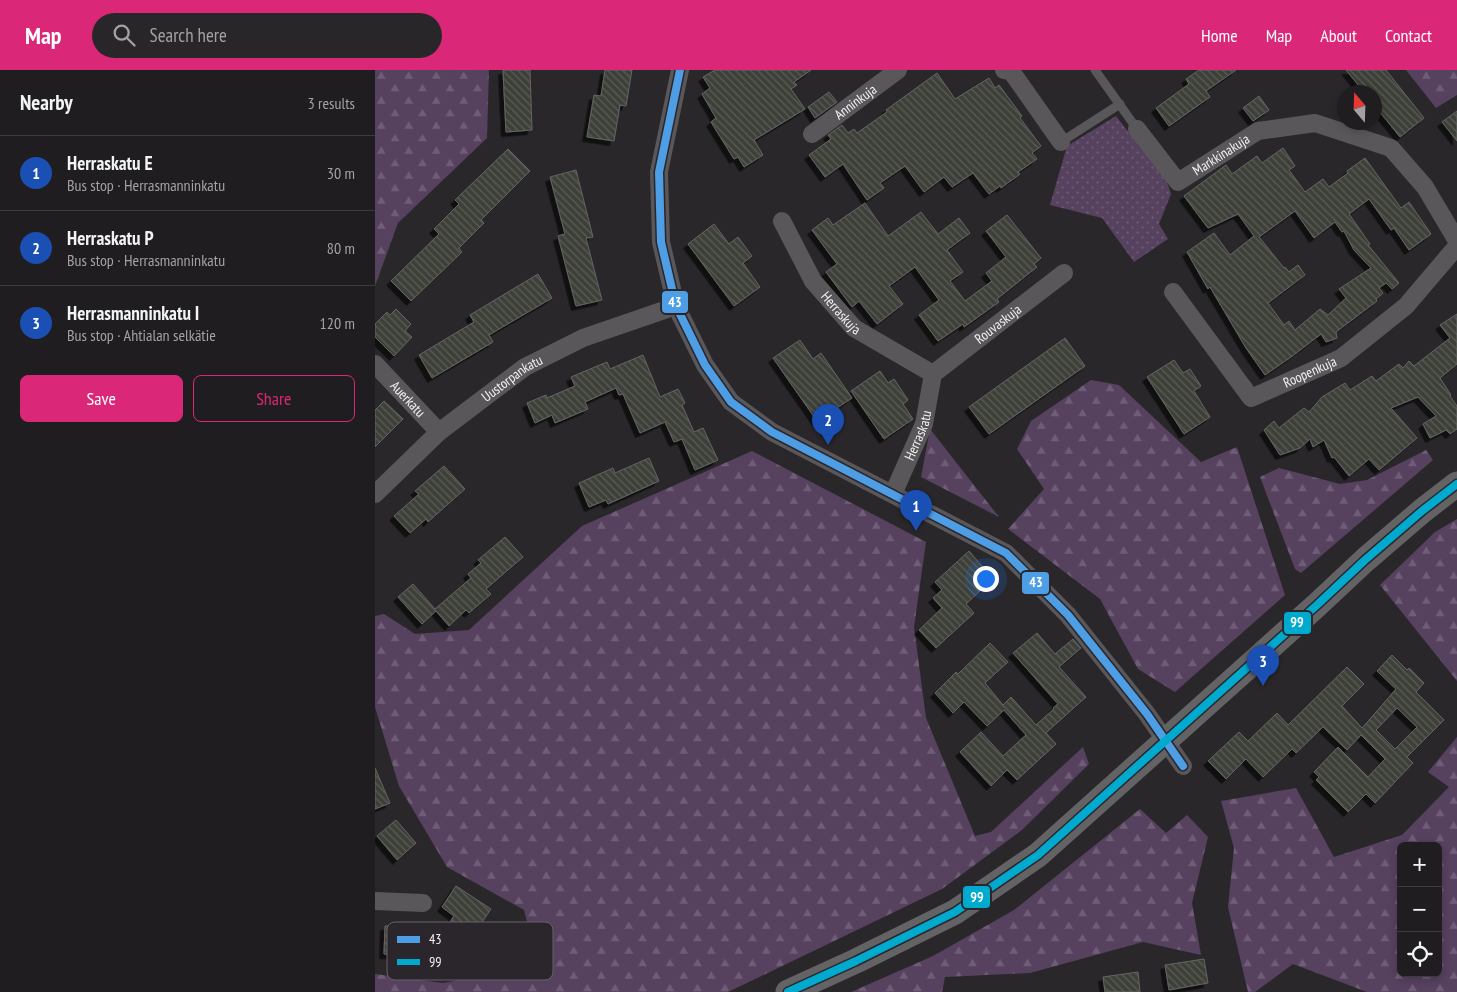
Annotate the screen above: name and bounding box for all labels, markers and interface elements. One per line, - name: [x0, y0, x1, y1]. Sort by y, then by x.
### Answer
- search box: [92, 13, 442, 58]
- text: Map: [25, 20, 62, 51]
- icon: search: [110, 21, 138, 49]
- text: Search here: [150, 23, 227, 47]
- text: Home: [1201, 24, 1238, 47]
- text: Map: [1266, 24, 1292, 47]
- text: About: [1320, 24, 1357, 47]
- text: Contact: [1385, 24, 1432, 47]
- street label: Anninkuja: [831, 80, 880, 123]
- north arrow: [1337, 85, 1382, 130]
- text: Nearby: [20, 89, 73, 116]
- text: 3 results: [308, 93, 355, 113]
- street label: Markkinakuja: [1189, 130, 1253, 179]
- text: Herraskatu E: [67, 151, 153, 175]
- text: 1: [32, 163, 40, 183]
- text: 30 m: [327, 163, 355, 183]
- text: Bus stop · Herrasmanninkatu: [67, 175, 225, 195]
- text: Herraskatu P: [67, 226, 154, 250]
- text: 2: [32, 238, 40, 258]
- text: 80 m: [327, 238, 355, 258]
- text: Bus stop · Herrasmanninkatu: [67, 250, 225, 270]
- street label: Herraskuja: [817, 288, 864, 339]
- line badge: 43: [661, 290, 689, 314]
- text: 43: [668, 293, 682, 311]
- street label: Rouvaskuja: [971, 300, 1025, 348]
- text: Herrasmanninkatu I: [67, 301, 199, 325]
- text: 3: [32, 313, 40, 333]
- text: 120 m: [320, 313, 355, 333]
- text: Bus stop · Ahtialan selkätie: [67, 325, 216, 345]
- street label: Uustorpankatu: [478, 351, 545, 406]
- street label: Roopenkuja: [1280, 352, 1339, 392]
- button: Save: [20, 375, 183, 422]
- button: Share: [193, 375, 355, 422]
- street label: Auerkatu: [386, 377, 429, 421]
- pin: 2: [812, 404, 844, 445]
- street label: Herraskatu: [900, 409, 935, 463]
- pin: 1: [900, 490, 932, 531]
- your location: [973, 566, 999, 592]
- line badge: 43: [1021, 571, 1050, 595]
- text: 43: [1029, 573, 1043, 591]
- line badge: 99: [1283, 611, 1312, 635]
- text: 99: [1290, 613, 1304, 631]
- pin: 3: [1247, 645, 1279, 686]
- map controls: [1397, 842, 1442, 977]
- button: +: [1397, 842, 1442, 887]
- line badge: 99: [962, 885, 991, 909]
- button: −: [1397, 887, 1442, 932]
- text: 99: [970, 888, 984, 906]
- legend: [387, 922, 553, 980]
- text: 43: [429, 930, 442, 948]
- button: locate: [1397, 932, 1442, 977]
- text: 99: [429, 953, 442, 971]

